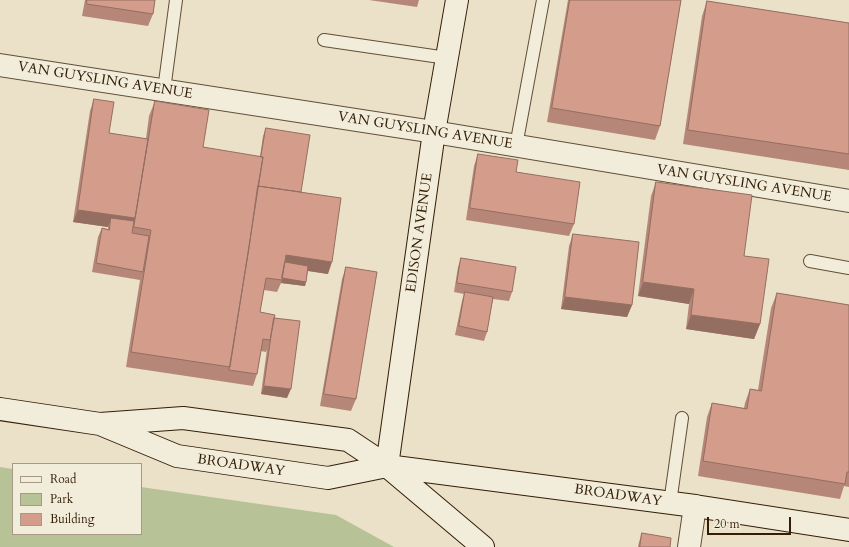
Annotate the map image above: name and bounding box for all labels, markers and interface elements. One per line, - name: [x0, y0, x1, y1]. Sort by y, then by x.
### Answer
- street label: VAN GUYSLING AVENUE: [16, 59, 194, 103]
- street label: VAN GUYSLING AVENUE: [336, 109, 514, 153]
- street label: VAN GUYSLING AVENUE: [655, 162, 833, 206]
- street label: EDISON AVENUE: [403, 172, 437, 294]
- street label: BROADWAY: [196, 452, 286, 480]
- legend: [12, 463, 142, 535]
- text: Road: [50, 471, 76, 487]
- street label: BROADWAY: [573, 482, 663, 510]
- text: Park: [50, 491, 73, 507]
- scale bar: [709, 509, 793, 535]
- text: Building: [50, 511, 94, 527]
- text: 20 m: [714, 516, 740, 532]

